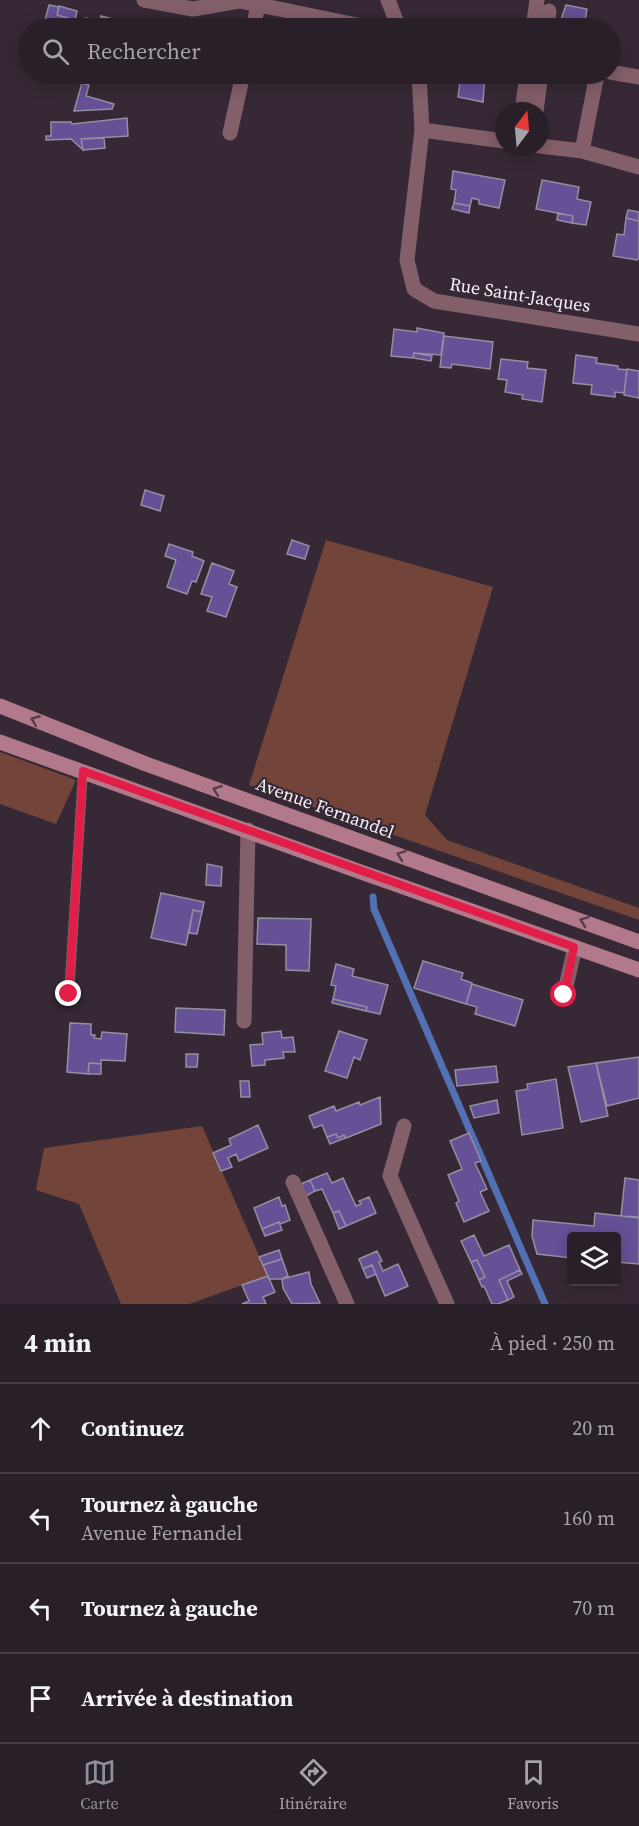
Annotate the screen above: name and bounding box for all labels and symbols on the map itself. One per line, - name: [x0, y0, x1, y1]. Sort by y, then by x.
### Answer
- north arrow: [495, 102, 549, 156]
- street label: Rue Saint-Jacques: [448, 271, 593, 318]
- one-way arrow: [30, 715, 41, 727]
- street label: Avenue Fernandel: [253, 771, 398, 844]
- one-way arrow: [212, 784, 223, 797]
- one-way arrow: [396, 850, 407, 863]
- one-way arrow: [579, 916, 590, 929]
- route end: [55, 980, 81, 1006]
- route start: [550, 981, 576, 1007]

